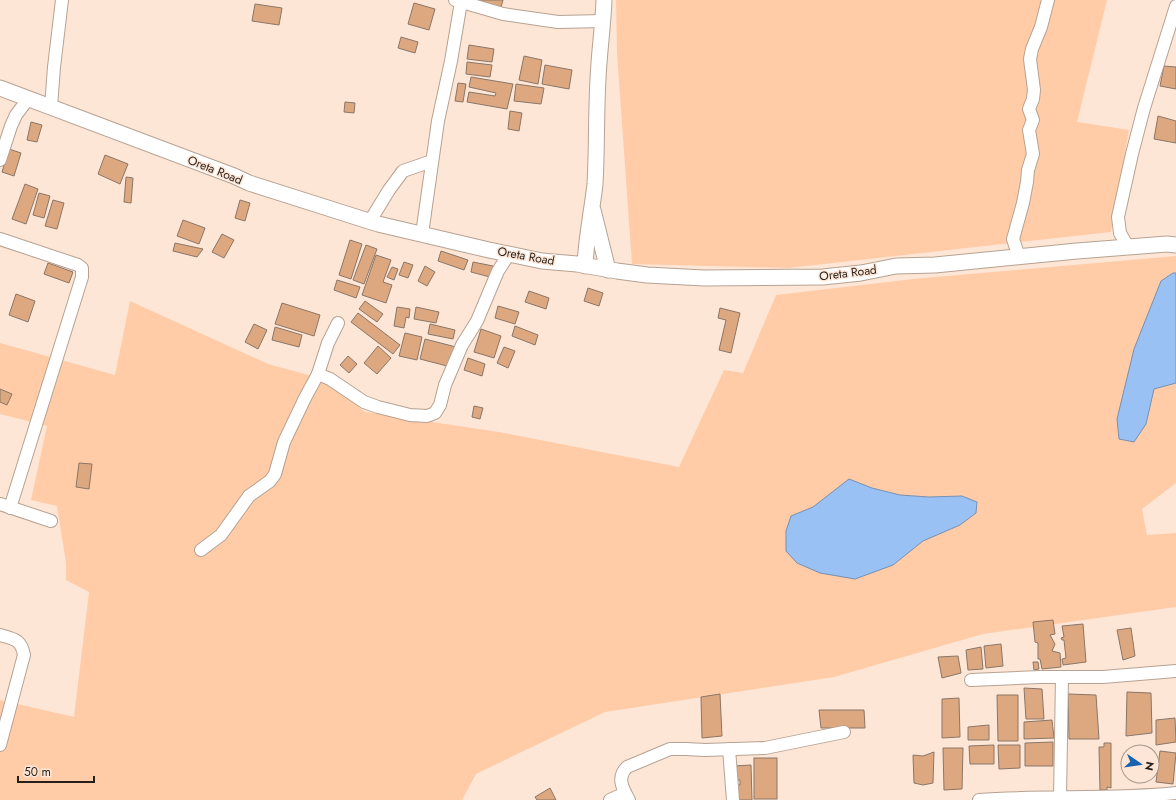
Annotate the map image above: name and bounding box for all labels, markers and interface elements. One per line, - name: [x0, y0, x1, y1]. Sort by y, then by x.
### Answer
- street label: Oreta Road: [185, 151, 245, 189]
- street label: Oreta Road: [496, 242, 556, 270]
- street label: Oreta Road: [818, 261, 878, 285]
- north arrow: [1120, 744, 1160, 784]
- scale bar: [18, 758, 94, 784]
- text: N: [1141, 760, 1159, 772]
- text: 50 m: [24, 763, 51, 781]

